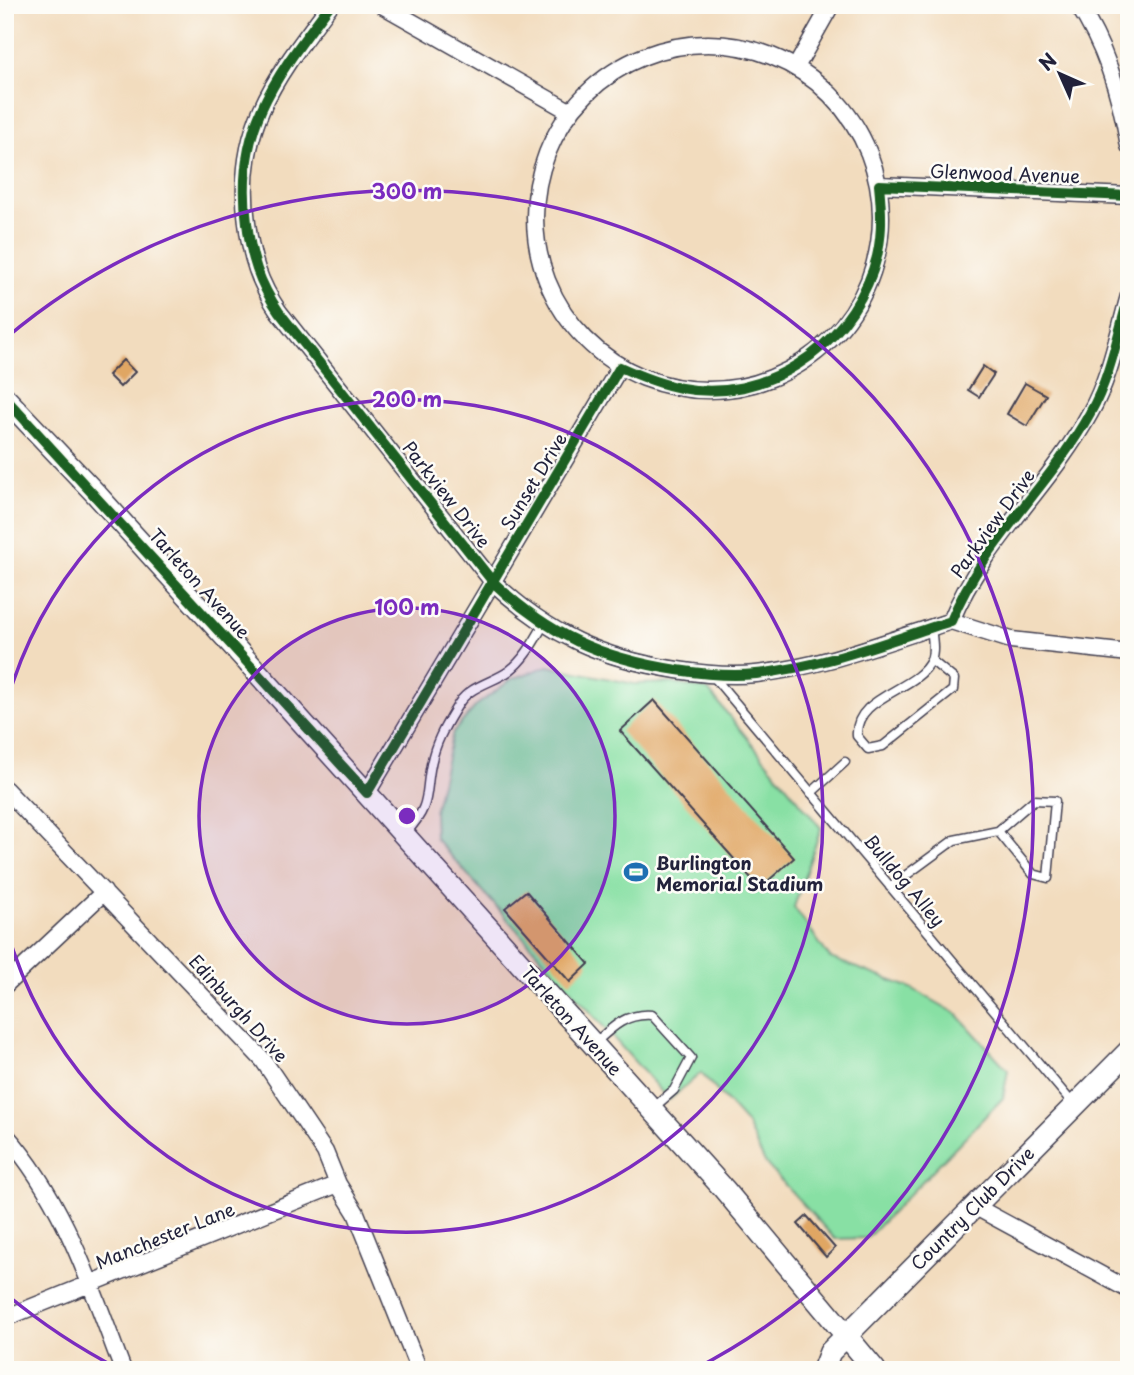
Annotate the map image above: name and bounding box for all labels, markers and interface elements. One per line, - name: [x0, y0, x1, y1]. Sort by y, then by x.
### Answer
- north arrow: [1026, 38, 1096, 108]
- text: N: [1032, 46, 1062, 76]
- street label: Glenwood Avenue: [929, 157, 1081, 189]
- text: 300 m: [372, 174, 442, 206]
- text: 200 m: [372, 382, 442, 414]
- street label: Sunset Drive: [493, 427, 573, 535]
- street label: Parkview Drive: [397, 435, 497, 553]
- street label: Parkview Drive: [943, 463, 1041, 583]
- street label: Tarleton Avenue: [143, 522, 257, 644]
- text: 100 m: [374, 590, 440, 622]
- centre of rings: [395, 804, 419, 828]
- street label: Bulldog Alley: [858, 828, 952, 932]
- place label: Burlington Memorial Stadium: [656, 849, 823, 897]
- sports icon: Burlington Memorial Stadium: [622, 858, 650, 886]
- street label: Edinburgh Drive: [183, 948, 295, 1068]
- street label: Tarleton Avenue: [515, 959, 629, 1081]
- street label: Country Club Drive: [904, 1140, 1040, 1276]
- street label: Manchester Lane: [91, 1195, 239, 1275]

